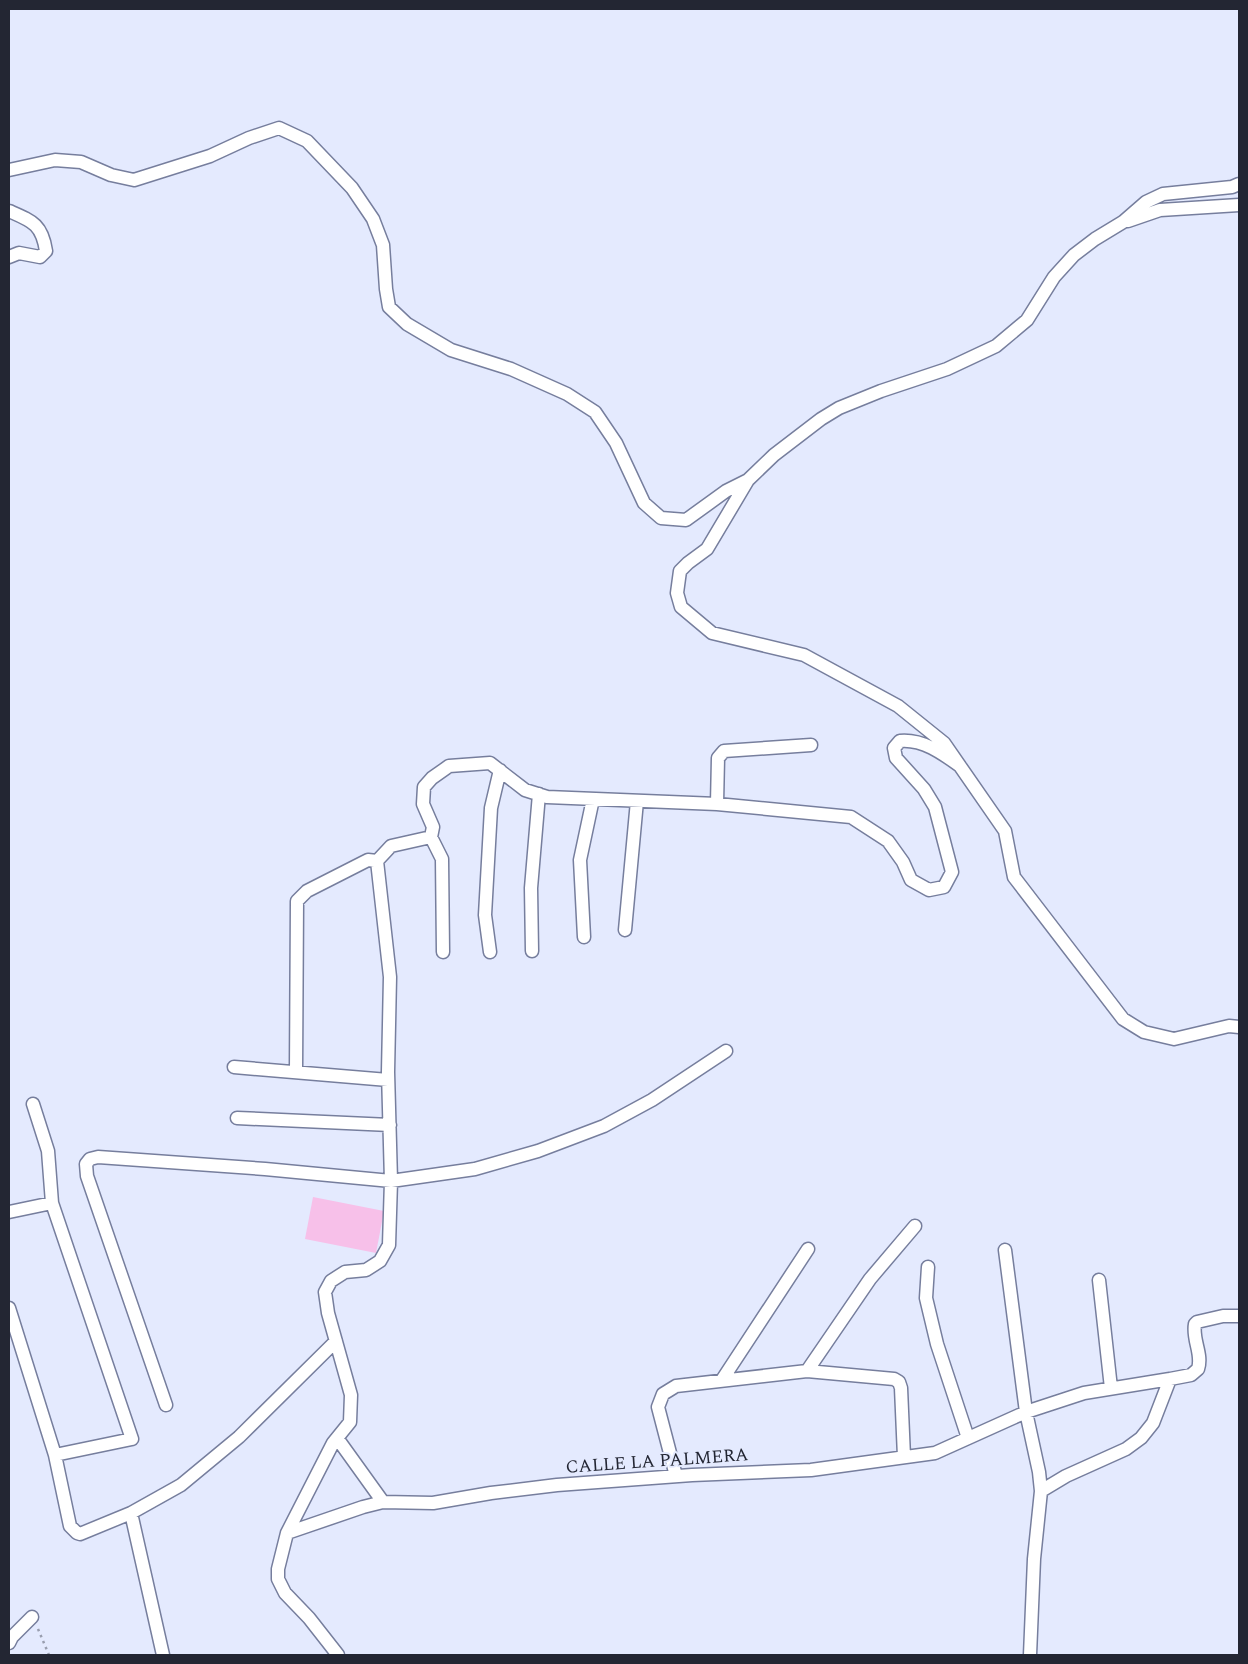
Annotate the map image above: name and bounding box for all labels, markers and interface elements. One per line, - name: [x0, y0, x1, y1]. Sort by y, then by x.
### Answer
- street label: CALLE LA PALMERA: [565, 1441, 749, 1481]

